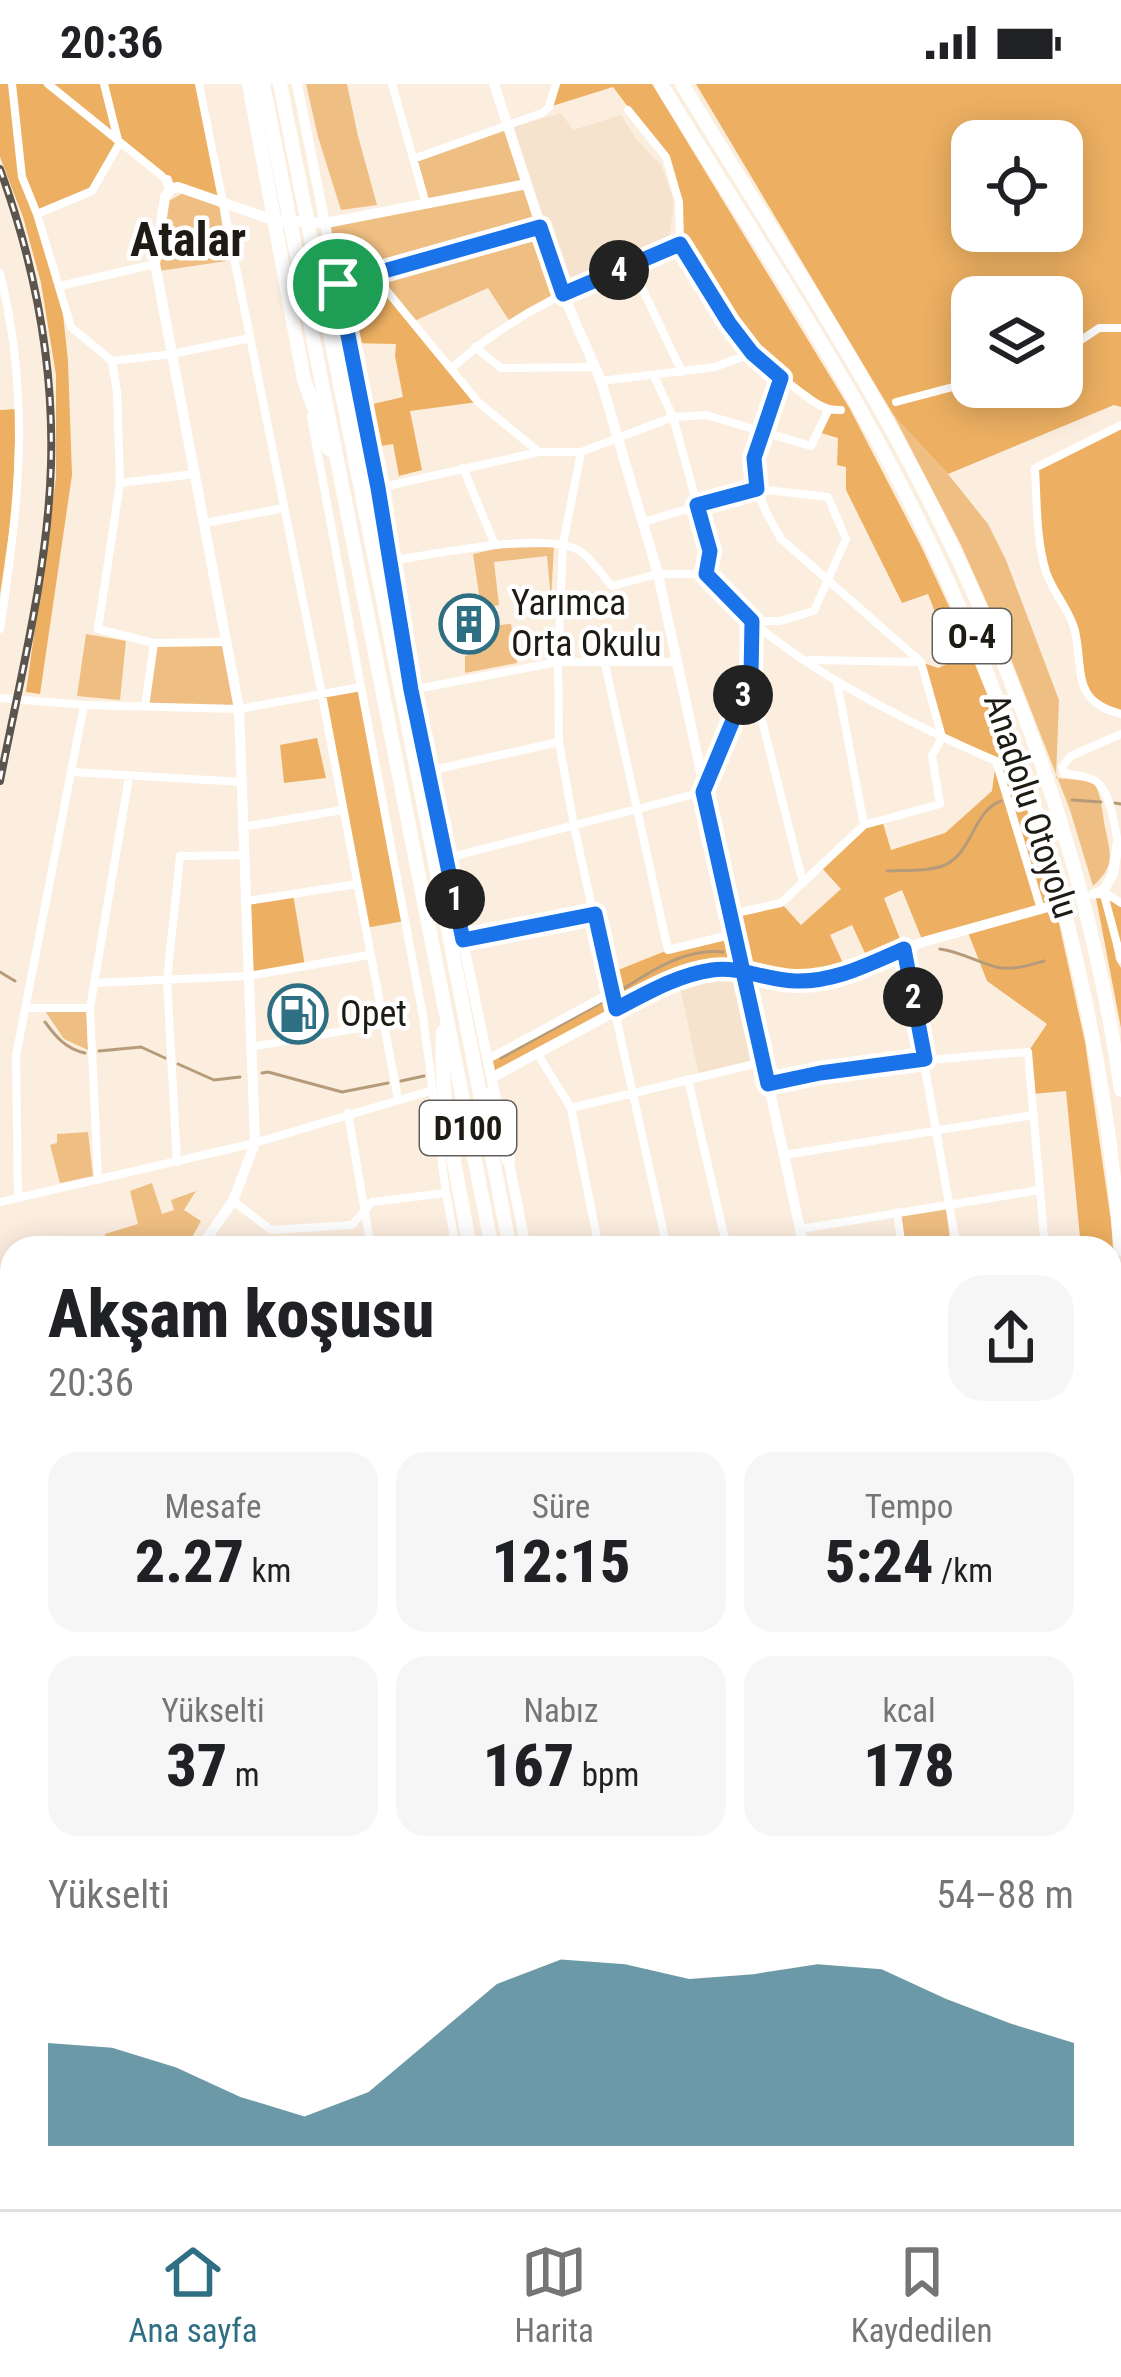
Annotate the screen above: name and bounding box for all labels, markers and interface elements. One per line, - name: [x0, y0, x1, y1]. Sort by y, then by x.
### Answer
- text: 20:36: [60, 16, 163, 69]
- map controls: [951, 120, 1083, 408]
- button: locate: [951, 120, 1083, 252]
- district label: Atalar: [130, 211, 246, 268]
- pin: [287, 233, 389, 335]
- pin: 4: [589, 240, 649, 300]
- text: 4: [611, 250, 627, 289]
- icon: arrive: [305, 251, 371, 317]
- button: layers: [951, 276, 1083, 408]
- place label: Yarımca Orta Okulu: [511, 582, 662, 665]
- building icon: Yarımca Orta Okulu: [438, 593, 500, 655]
- road number: O-4: [933, 609, 1011, 663]
- pin: 3: [713, 665, 773, 725]
- text: 3: [735, 675, 751, 714]
- street label: Anadolu Otoyolu: [975, 688, 1087, 924]
- pin: 1: [425, 869, 485, 929]
- text: 1: [447, 879, 463, 918]
- pin: 2: [883, 967, 943, 1027]
- text: 2: [905, 977, 921, 1016]
- fuel station icon: Opet: [267, 983, 329, 1045]
- place label: Opet: [340, 993, 407, 1035]
- road number: D100: [420, 1101, 516, 1155]
- button: share: [948, 1275, 1074, 1401]
- text: Akşam koşusu: [48, 1276, 434, 1353]
- text: 20:36: [48, 1360, 134, 1406]
- text: Mesafe: [165, 1487, 261, 1526]
- text: Süre: [532, 1487, 590, 1526]
- text: Tempo: [865, 1487, 953, 1526]
- text: 2.27: [135, 1526, 244, 1597]
- text: 12:15: [492, 1526, 630, 1597]
- text: 5:24: [825, 1526, 933, 1597]
- text: km: [244, 1551, 291, 1590]
- text: /km: [933, 1551, 993, 1590]
- text: Yükselti: [162, 1691, 264, 1730]
- text: Nabız: [524, 1691, 598, 1730]
- text: kcal: [882, 1691, 936, 1730]
- text: 37: [166, 1730, 227, 1801]
- text: 167: [483, 1730, 574, 1801]
- text: 178: [863, 1730, 955, 1801]
- text: m: [227, 1755, 260, 1794]
- text: bpm: [574, 1755, 639, 1794]
- text: Yükselti: [48, 1872, 170, 1918]
- text: 54–88 m: [936, 1872, 1074, 1918]
- tab: Ana sayfa: [128, 2239, 258, 2350]
- tab: Harita: [514, 2239, 594, 2350]
- tab: Kaydedilen: [851, 2239, 993, 2350]

